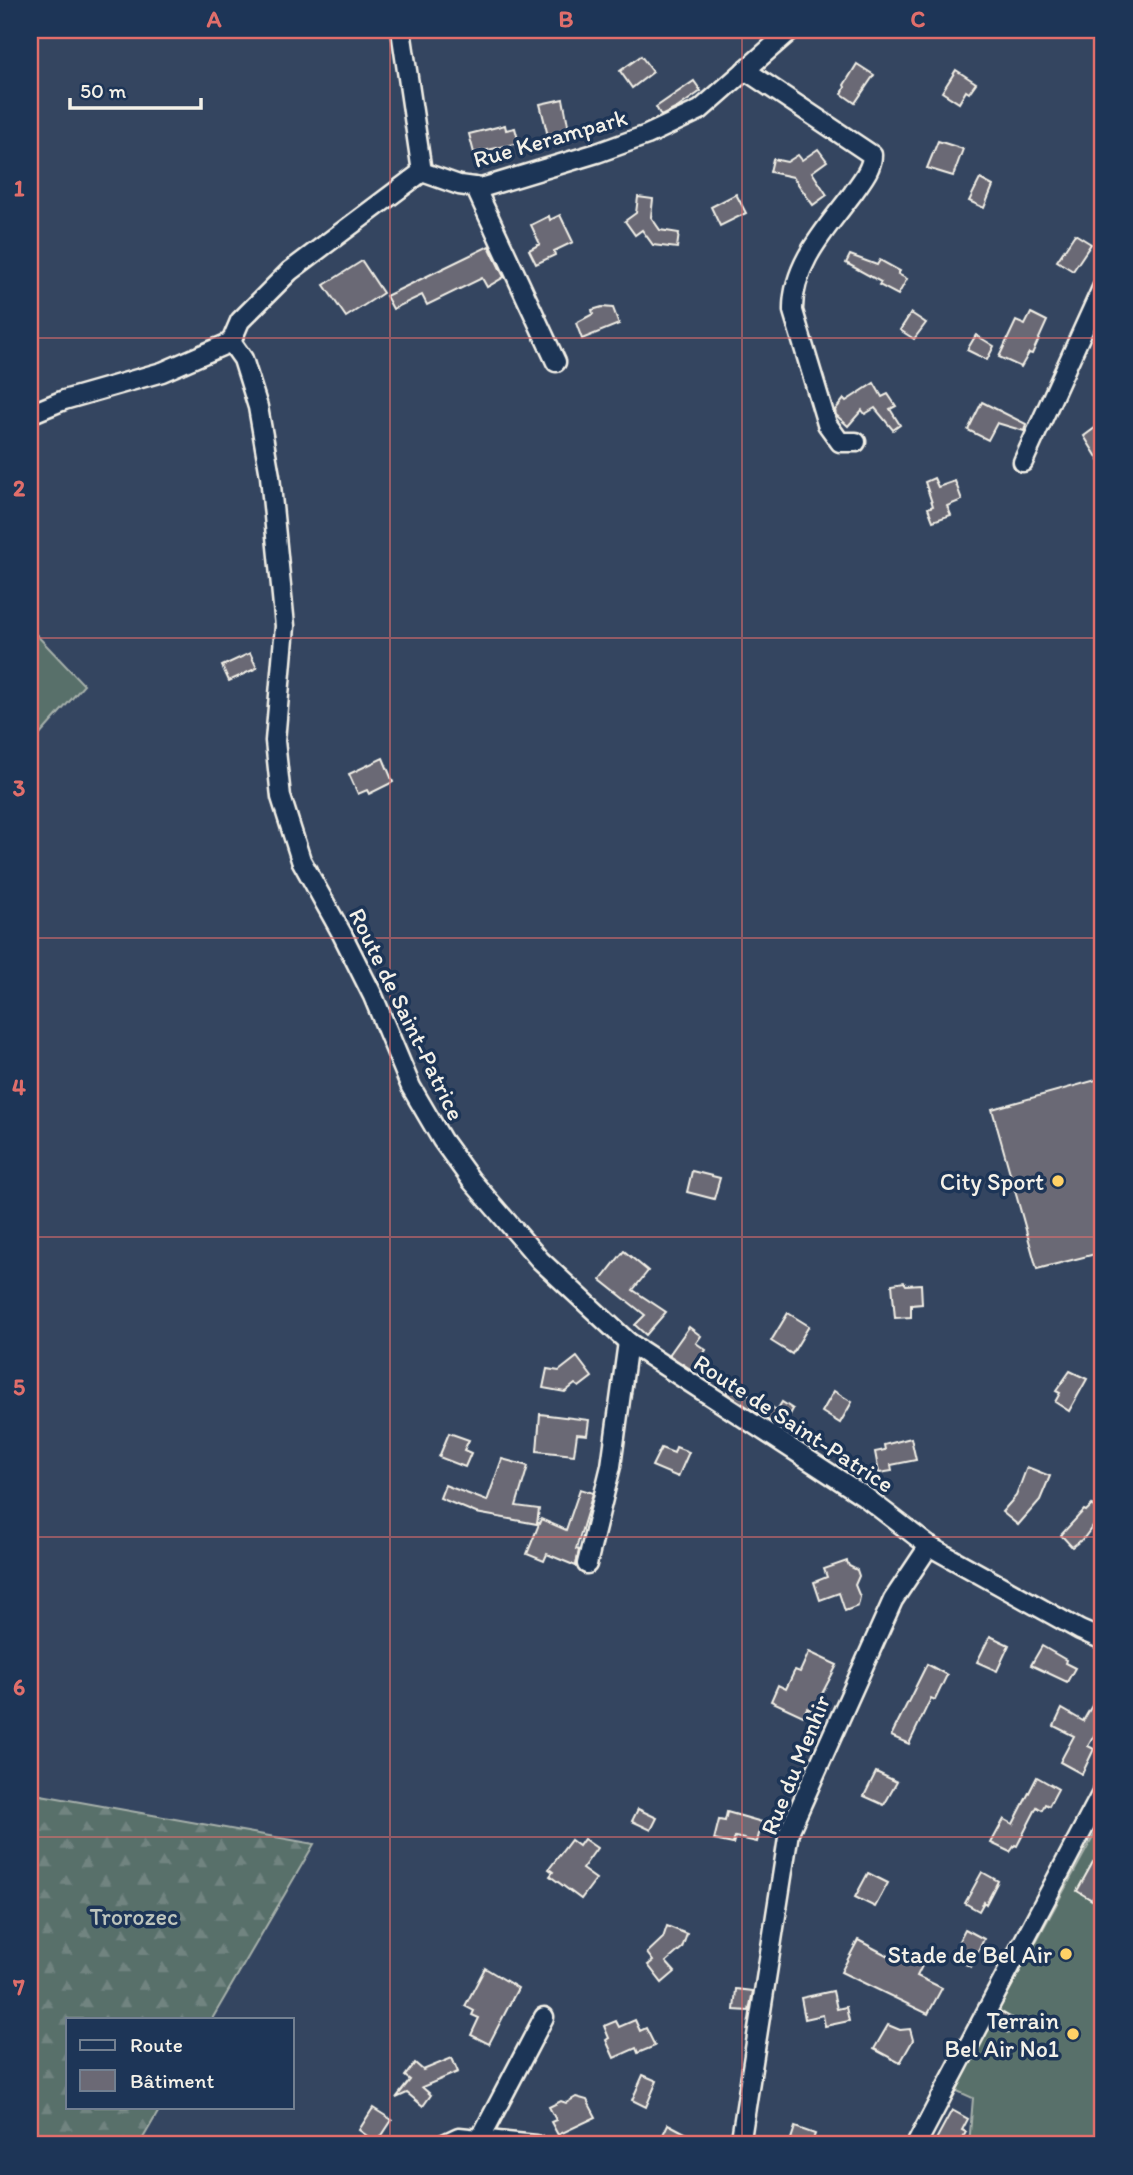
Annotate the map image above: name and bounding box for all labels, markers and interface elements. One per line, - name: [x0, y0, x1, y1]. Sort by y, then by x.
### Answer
- text: A: [206, 5, 222, 33]
- text: B: [559, 5, 574, 33]
- text: C: [911, 5, 926, 33]
- scale bar: [70, 66, 201, 110]
- text: 50 m: [80, 78, 127, 103]
- street label: Rue Kerampark: [470, 102, 630, 174]
- text: 1: [14, 174, 25, 202]
- text: 2: [13, 474, 26, 502]
- text: 3: [13, 774, 26, 802]
- street label: Route de Saint-Patrice: [343, 903, 471, 1125]
- text: 4: [12, 1073, 26, 1101]
- place label: City Sport: [940, 1167, 1044, 1196]
- marker: City Sport: [1050, 1173, 1066, 1189]
- street label: Route de Saint-Patrice: [688, 1347, 900, 1499]
- text: 5: [13, 1373, 25, 1401]
- text: 6: [13, 1673, 25, 1701]
- street label: Rue du Menhir: [754, 1690, 836, 1839]
- park label: Trorozec: [90, 1902, 178, 1931]
- place label: Stade de Bel Air: [888, 1940, 1052, 1969]
- marker: Stade de Bel Air: [1058, 1946, 1074, 1962]
- text: 7: [12, 1973, 25, 2001]
- place label: Terrain Bel Air No1: [944, 2006, 1059, 2063]
- legend: [66, 2018, 294, 2108]
- marker: Terrain Bel Air No1: [1065, 2026, 1081, 2042]
- text: Route: [130, 2032, 183, 2057]
- text: Bâtiment: [130, 2068, 214, 2093]

